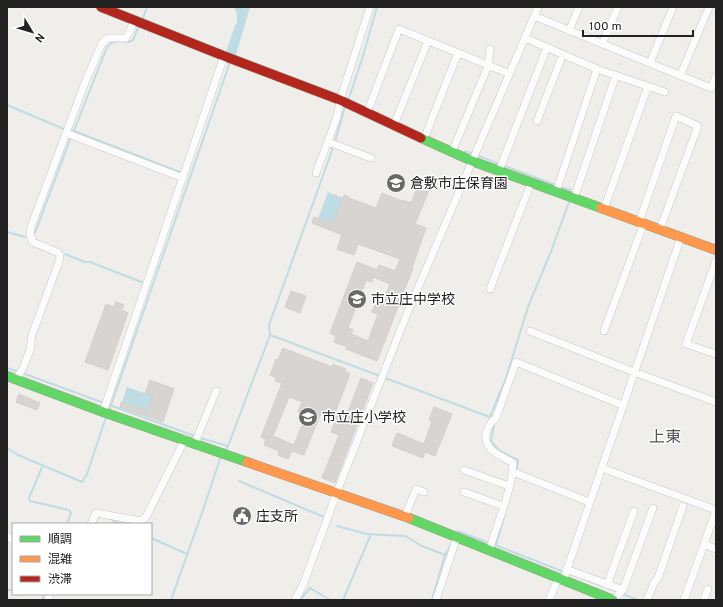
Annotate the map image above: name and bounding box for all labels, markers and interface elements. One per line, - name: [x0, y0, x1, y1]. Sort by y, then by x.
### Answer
- north arrow: [12, 12, 52, 52]
- scale bar: [583, 12, 693, 38]
- text: 100 m: [589, 19, 622, 35]
- text: N: [31, 30, 47, 45]
- school or university icon: 倉敷市庄保育園: [385, 172, 407, 194]
- place label: 倉敷市庄保育園: [410, 175, 508, 193]
- school or university icon: 市立庄中学校: [346, 288, 368, 310]
- place label: 市立庄中学校: [371, 292, 455, 309]
- school or university icon: 市立庄小学校: [297, 406, 319, 428]
- place label: 市立庄小学校: [322, 410, 406, 427]
- district label: 上東: [649, 428, 681, 448]
- public building icon: 庄支所: [231, 505, 253, 527]
- place label: 庄支所: [256, 509, 298, 526]
- legend: [12, 523, 152, 595]
- text: 順調: [48, 532, 72, 548]
- text: 混雑: [48, 552, 72, 568]
- text: 渋滞: [48, 572, 72, 588]

